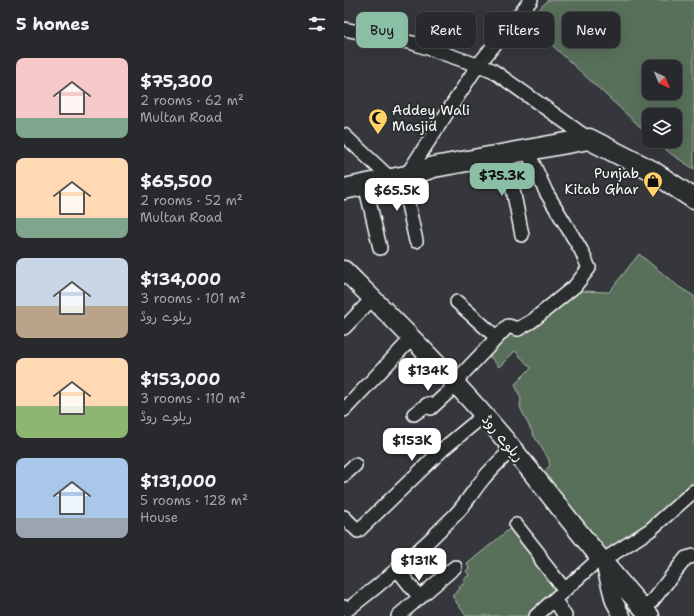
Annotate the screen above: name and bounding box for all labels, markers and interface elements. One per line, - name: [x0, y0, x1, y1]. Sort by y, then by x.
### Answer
- chip: Buy: [356, 12, 408, 48]
- chip: Rent: [416, 12, 476, 48]
- chip: Filters: [484, 12, 554, 48]
- chip: New: [562, 12, 620, 48]
- text: 5 homes: [16, 13, 89, 35]
- icon: filters: [306, 13, 328, 35]
- north arrow: [642, 60, 682, 100]
- map controls: [642, 60, 682, 148]
- text: $75,300: [140, 70, 213, 92]
- icon: home: [48, 74, 96, 122]
- text: 2 rooms · 62 m²: [140, 92, 244, 109]
- place label: Addey Wali Masjid: [392, 101, 470, 135]
- mosque icon: Addey Wali Masjid: [367, 107, 389, 135]
- button: layers: [642, 108, 682, 148]
- text: Multan Road: [140, 109, 222, 126]
- pin: $75.3K: [469, 163, 535, 197]
- place label: Punjab Kitab Ghar: [565, 164, 639, 198]
- text: $75.3K: [479, 167, 525, 184]
- text: $65,500: [140, 170, 212, 192]
- shop icon: Punjab Kitab Ghar: [642, 170, 664, 198]
- icon: home: [48, 174, 96, 222]
- pin: $65.5K: [364, 178, 430, 212]
- text: $65.5K: [374, 182, 420, 199]
- text: 2 rooms · 52 m²: [140, 192, 243, 209]
- text: Multan Road: [140, 209, 222, 226]
- text: $134,000: [140, 268, 221, 290]
- icon: home: [48, 274, 96, 322]
- text: 3 rooms · 101 m²: [140, 290, 246, 307]
- text: ریلوے روڈ: [140, 308, 192, 325]
- pin: $134K: [400, 358, 456, 392]
- text: $134K: [407, 362, 449, 379]
- text: $153,000: [140, 368, 220, 390]
- icon: home: [48, 374, 96, 422]
- text: 3 rooms · 110 m²: [140, 390, 246, 407]
- text: ریلوے روڈ: [140, 408, 192, 425]
- street label: ریلوے روڈ: [477, 411, 528, 466]
- pin: $153K: [384, 428, 440, 462]
- text: $153K: [392, 432, 432, 449]
- text: $131,000: [140, 470, 216, 492]
- icon: home: [48, 474, 96, 522]
- text: 5 rooms · 128 m²: [140, 492, 248, 509]
- text: House: [140, 509, 178, 526]
- pin: $131K: [391, 548, 447, 582]
- text: $131K: [400, 552, 438, 569]

